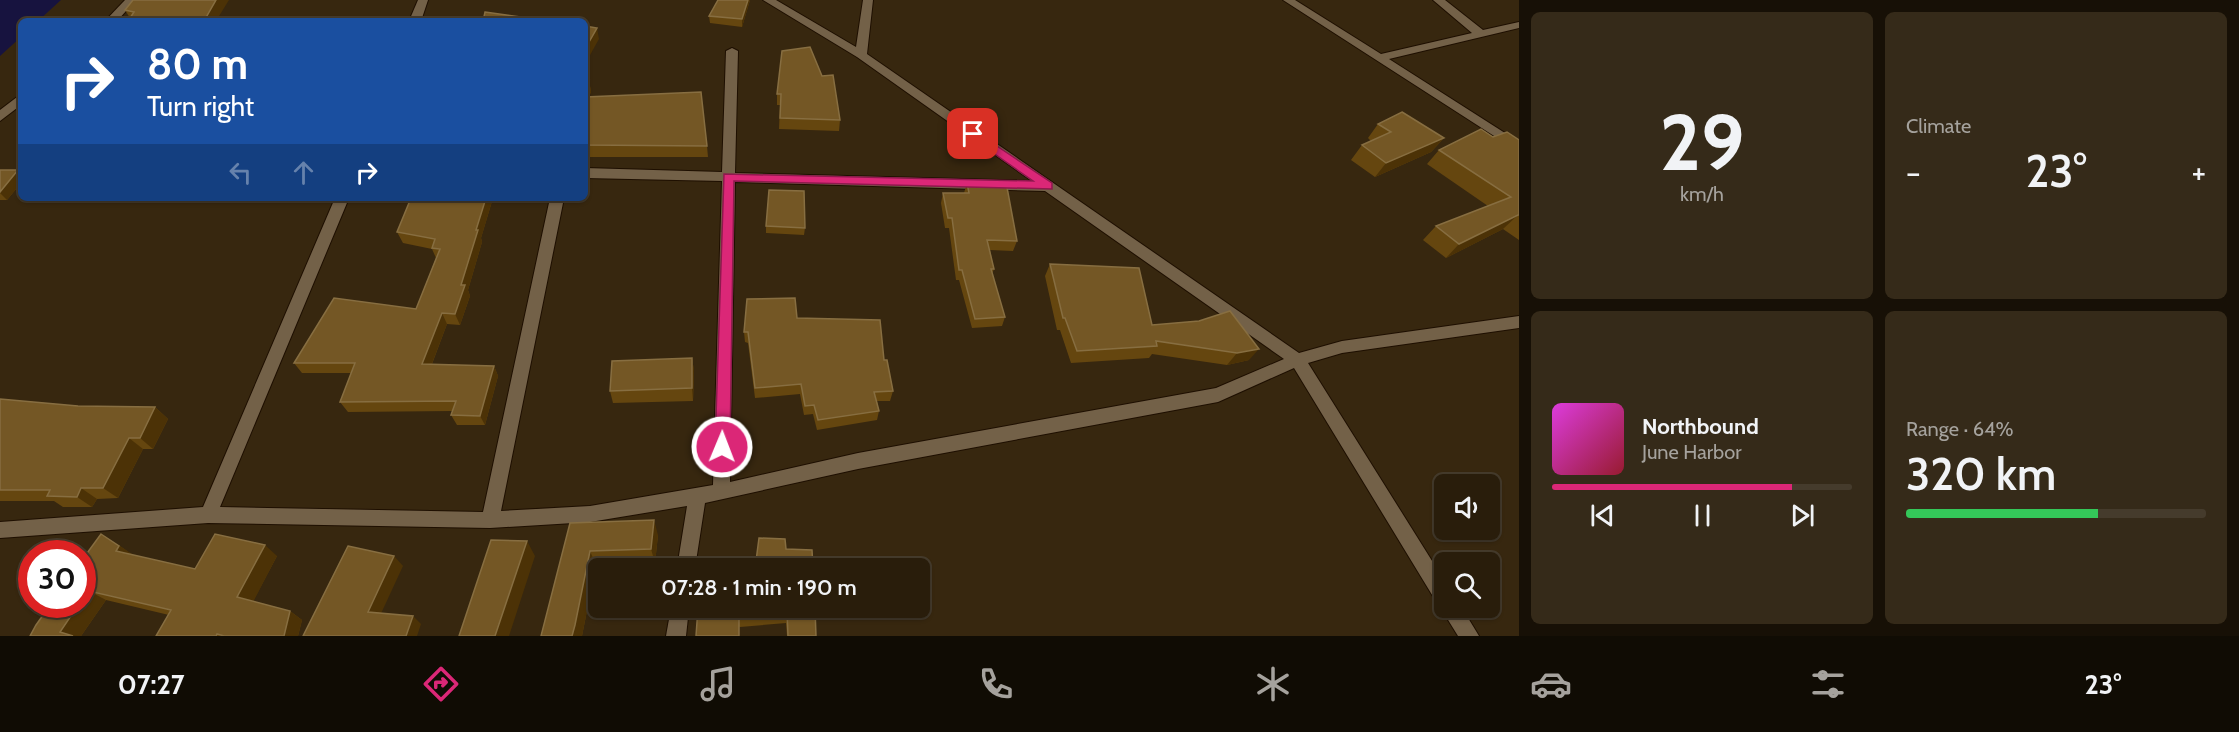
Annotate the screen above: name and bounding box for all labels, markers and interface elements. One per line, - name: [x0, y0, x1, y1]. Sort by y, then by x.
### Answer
- text: 80 m: [147, 38, 248, 90]
- icon: right: [48, 42, 126, 120]
- text: Turn right: [147, 90, 254, 123]
- text: 29: [1659, 95, 1745, 190]
- pin: [947, 108, 998, 159]
- text: Climate: [1906, 114, 1971, 138]
- icon: arrive: [956, 117, 989, 150]
- text: 23°: [2025, 144, 2087, 198]
- text: −: [1906, 152, 1921, 192]
- text: +: [2191, 152, 2206, 192]
- icon: left: [224, 156, 257, 189]
- icon: ahead: [287, 156, 320, 189]
- icon: right: [350, 156, 383, 189]
- text: km/h: [1680, 182, 1724, 206]
- text: Northbound: [1642, 413, 1759, 440]
- position arrow: [690, 415, 754, 479]
- text: Range · 64%: [1906, 417, 2014, 441]
- text: June Harbor: [1642, 440, 1742, 464]
- text: 320 km: [1906, 447, 2056, 501]
- map controls: [1434, 474, 1500, 618]
- button: sound: [1434, 474, 1500, 540]
- icon: previous: [1586, 499, 1619, 532]
- icon: pause: [1686, 499, 1719, 532]
- icon: next: [1786, 499, 1819, 532]
- speed limit sign: 30: [18, 540, 96, 618]
- button: search: [1434, 552, 1500, 618]
- text: 07:28 · 1 min · 190 m: [661, 574, 857, 601]
- icon: directions: [420, 663, 462, 705]
- icon: music: [697, 663, 739, 705]
- icon: phone: [975, 663, 1017, 705]
- icon: climate: [1252, 663, 1294, 705]
- icon: car: [1530, 663, 1572, 705]
- icon: filters: [1807, 663, 1849, 705]
- text: 07:27: [118, 668, 185, 701]
- text: 23°: [2085, 668, 2121, 701]

